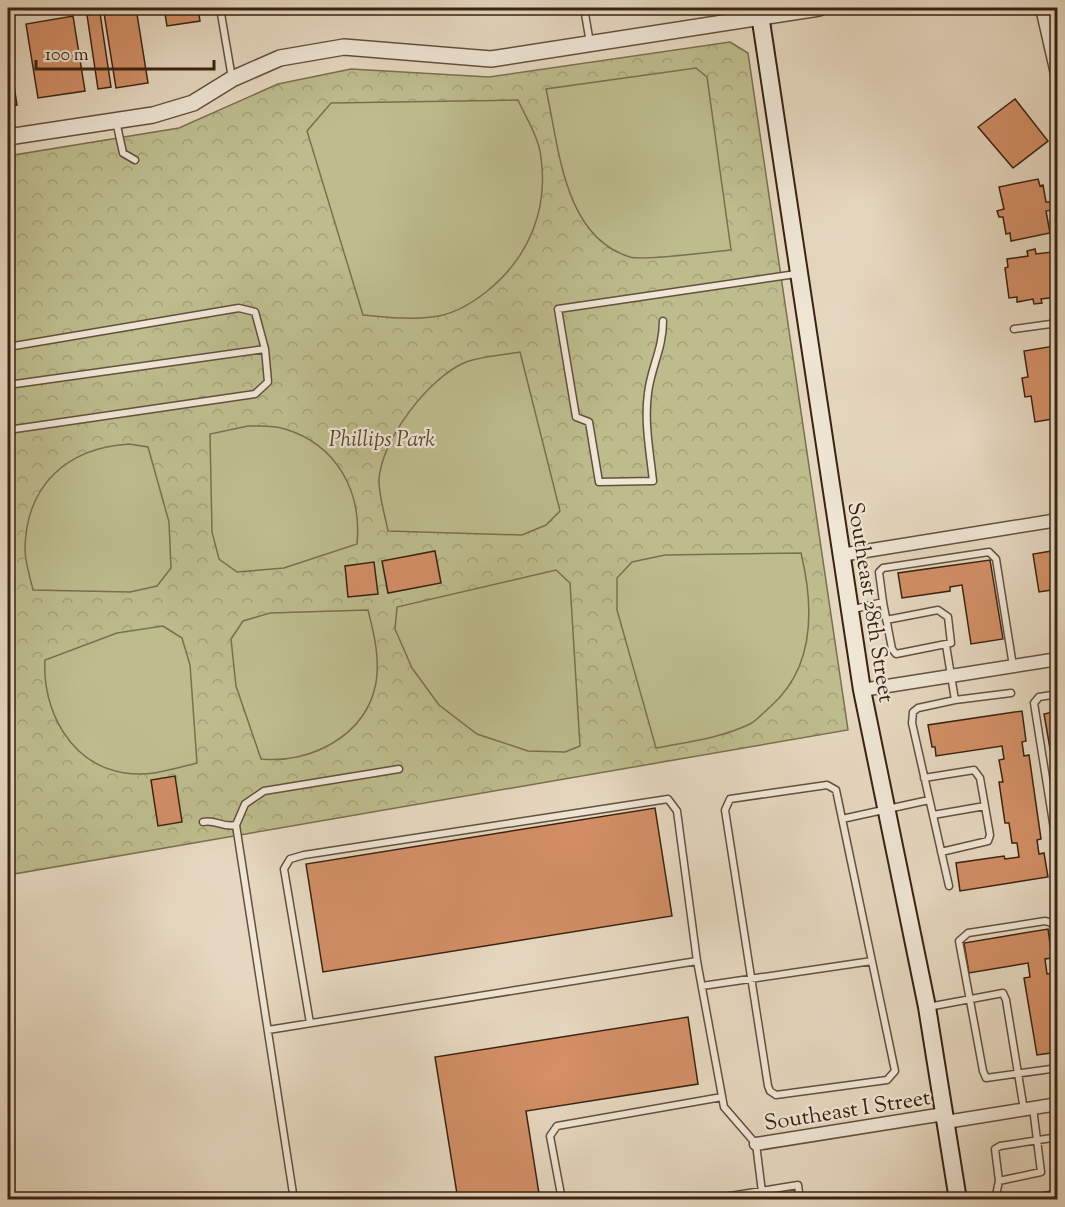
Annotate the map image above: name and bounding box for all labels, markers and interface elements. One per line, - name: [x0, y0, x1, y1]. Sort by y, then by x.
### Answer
- scale bar: [36, 33, 214, 71]
- text: 100 m: [45, 43, 89, 69]
- park label: Phillips Park: [329, 425, 435, 457]
- street label: Southeast 28th Street: [837, 500, 901, 705]
- street label: Southeast I Street: [762, 1083, 933, 1141]

